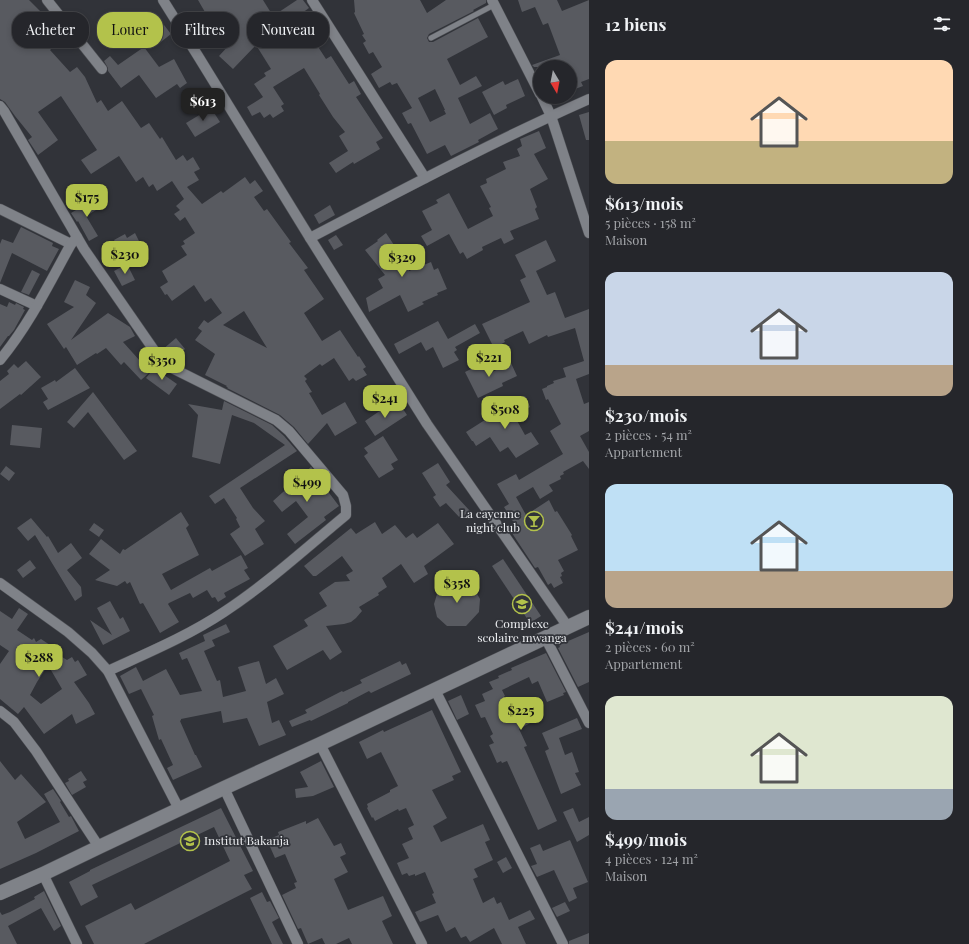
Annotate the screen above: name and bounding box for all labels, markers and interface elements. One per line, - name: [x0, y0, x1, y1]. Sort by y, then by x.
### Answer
- chip: Acheter: [12, 12, 89, 48]
- chip: Louer: [97, 12, 163, 48]
- chip: Filtres: [171, 12, 239, 48]
- chip: Nouveau: [247, 12, 329, 48]
- text: 12 biens: [605, 13, 666, 35]
- icon: filters: [931, 13, 953, 35]
- north arrow: [533, 60, 577, 104]
- map controls: [533, 60, 577, 104]
- icon: home: [743, 86, 815, 158]
- pin: $613: [179, 88, 227, 122]
- text: $613: [190, 92, 216, 109]
- pin: $175: [63, 184, 111, 218]
- text: $175: [75, 188, 99, 205]
- text: $613/mois: [605, 192, 683, 214]
- text: 5 pièces · 158 m²: [605, 214, 696, 231]
- text: Maison: [605, 231, 647, 248]
- pin: $230: [101, 241, 149, 275]
- pin: $329: [378, 244, 426, 278]
- text: $230: [111, 245, 140, 262]
- text: $329: [388, 248, 416, 265]
- icon: home: [743, 298, 815, 370]
- pin: $221: [465, 344, 513, 378]
- pin: $350: [138, 347, 186, 381]
- text: $221: [476, 348, 502, 365]
- text: $350: [148, 351, 176, 368]
- pin: $241: [361, 385, 409, 419]
- text: $241: [372, 389, 398, 406]
- pin: $508: [481, 396, 529, 430]
- text: $508: [490, 400, 520, 417]
- text: $230/mois: [605, 404, 687, 426]
- text: 2 pièces · 54 m²: [605, 426, 692, 443]
- text: Appartement: [605, 443, 682, 460]
- pin: $499: [283, 469, 331, 503]
- text: $499: [293, 473, 321, 490]
- place label: La cayenne night club: [460, 505, 520, 535]
- bar icon: La cayenne night club: [523, 510, 545, 532]
- icon: home: [743, 510, 815, 582]
- pin: $358: [433, 570, 481, 604]
- text: $358: [443, 574, 471, 591]
- school or university icon: Complexe scolaire mwanga: [511, 593, 533, 615]
- place label: Complexe scolaire mwanga: [477, 615, 567, 645]
- text: $241/mois: [605, 616, 684, 638]
- text: 2 pièces · 60 m²: [605, 638, 695, 655]
- pin: $288: [15, 644, 63, 678]
- text: $288: [25, 648, 53, 665]
- text: Appartement: [605, 655, 682, 672]
- pin: $225: [497, 697, 545, 731]
- text: $225: [507, 701, 535, 718]
- icon: home: [743, 722, 815, 794]
- text: $499/mois: [605, 828, 687, 850]
- school or university icon: Institut Bakanja: [179, 830, 201, 852]
- place label: Institut Bakanja: [204, 832, 289, 848]
- text: 4 pièces · 124 m²: [605, 850, 698, 867]
- text: Maison: [605, 867, 647, 884]

